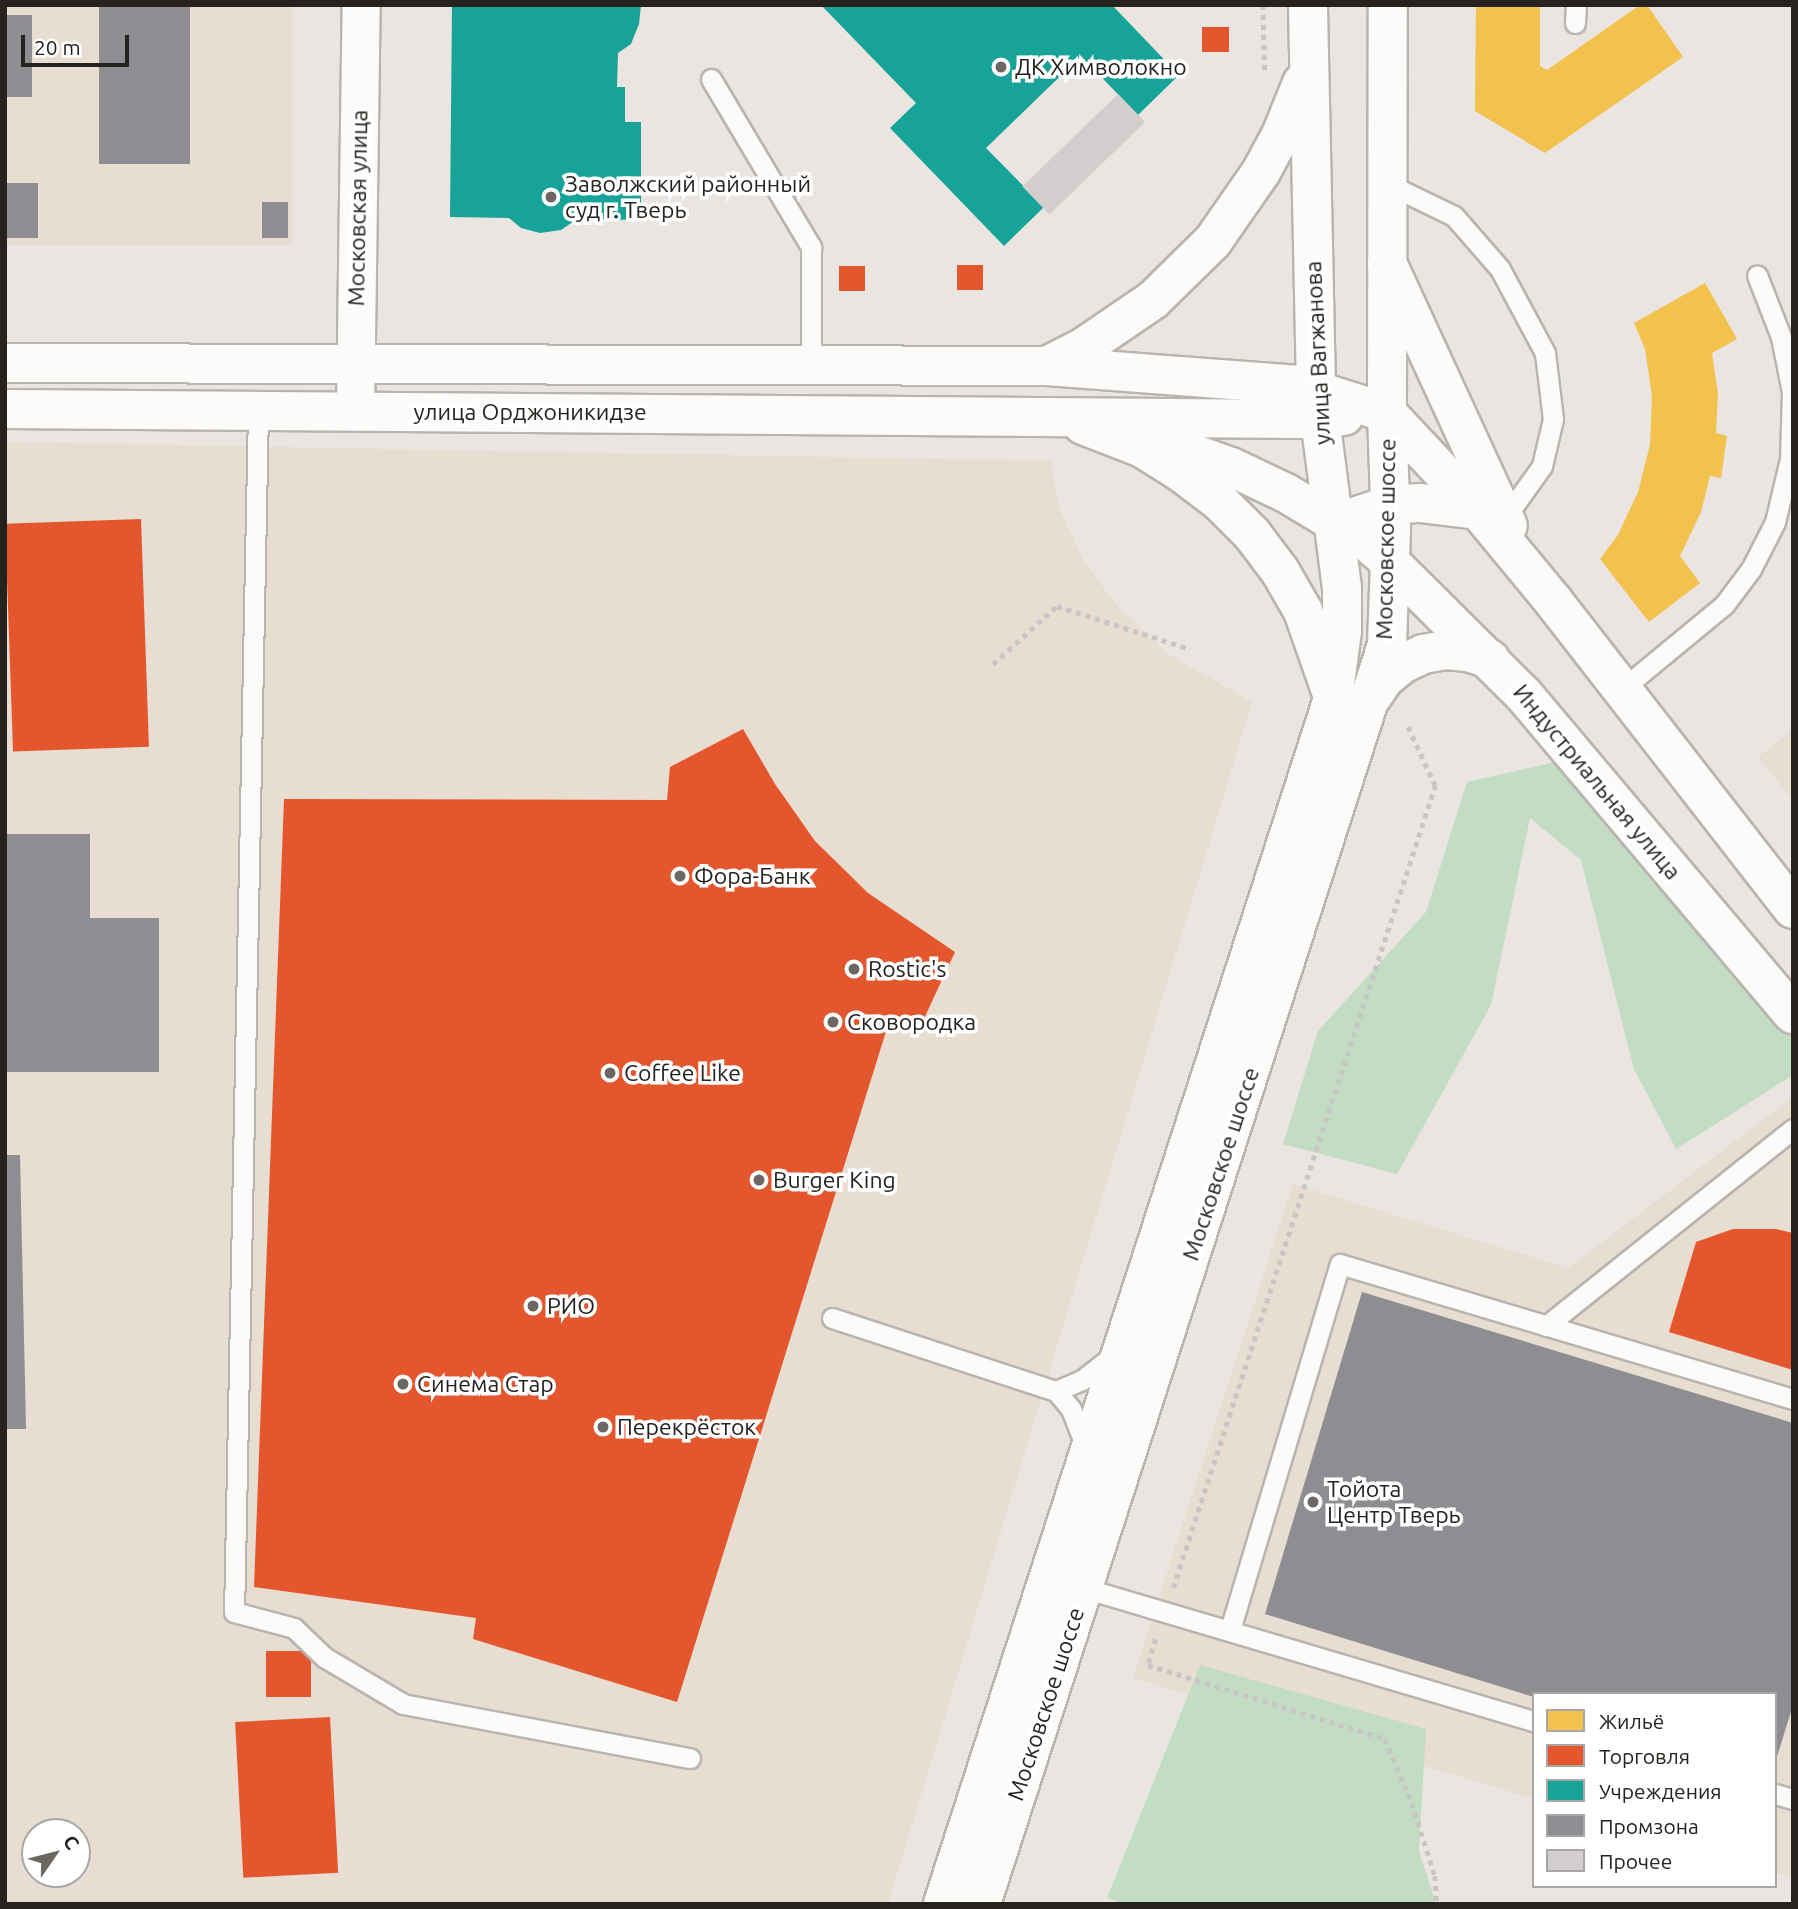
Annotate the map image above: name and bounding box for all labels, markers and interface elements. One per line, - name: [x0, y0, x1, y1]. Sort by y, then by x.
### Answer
- scale bar: [24, 21, 133, 65]
- text: 20 m: [34, 35, 81, 59]
- place label: ДК Химволокно: [1015, 53, 1187, 81]
- marker: ДК Химволокно: [993, 59, 1009, 75]
- street label: Московская улица: [342, 109, 374, 307]
- place label: Заволжский районный суд г. Тверь: [565, 170, 811, 224]
- marker: Заволжский районный суд г. Тверь: [543, 189, 559, 205]
- street label: улица Вагжанова: [1299, 260, 1337, 446]
- street label: улица Орджоникидзе: [413, 398, 647, 426]
- street label: Московское шоссе: [1370, 438, 1402, 640]
- street label: Индустриальная улица: [1507, 679, 1687, 885]
- place label: Фора-Банк: [694, 862, 810, 890]
- marker: Фора-Банк: [672, 868, 688, 884]
- place label: Rostic's: [868, 955, 947, 983]
- marker: Rostic's: [846, 961, 862, 977]
- place label: Сковородка: [847, 1008, 976, 1036]
- marker: Сковородка: [825, 1014, 841, 1030]
- place label: Coffee Like: [624, 1059, 741, 1087]
- street label: Московское шоссе: [1177, 1064, 1265, 1264]
- marker: Coffee Like: [602, 1065, 618, 1081]
- place label: Burger King: [773, 1166, 896, 1194]
- marker: Burger King: [751, 1172, 767, 1188]
- place label: РИО: [547, 1292, 595, 1320]
- marker: РИО: [525, 1298, 541, 1314]
- place label: Синема Стар: [417, 1370, 554, 1398]
- marker: Синема Стар: [395, 1376, 411, 1392]
- place label: Перекрёсток: [617, 1413, 756, 1441]
- marker: Перекрёсток: [595, 1419, 611, 1435]
- place label: Тойота Центр Тверь: [1327, 1475, 1461, 1529]
- marker: Тойота Центр Тверь: [1305, 1494, 1321, 1510]
- street label: Московское шоссе: [1002, 1604, 1090, 1804]
- legend: [1532, 1692, 1777, 1888]
- text: Жильё: [1599, 1709, 1664, 1733]
- text: Торговля: [1599, 1744, 1690, 1768]
- text: Учреждения: [1599, 1779, 1722, 1803]
- text: Промзона: [1599, 1814, 1699, 1838]
- north arrow: [21, 1818, 91, 1888]
- text: С: [59, 1831, 84, 1853]
- text: Прочее: [1599, 1849, 1672, 1873]

